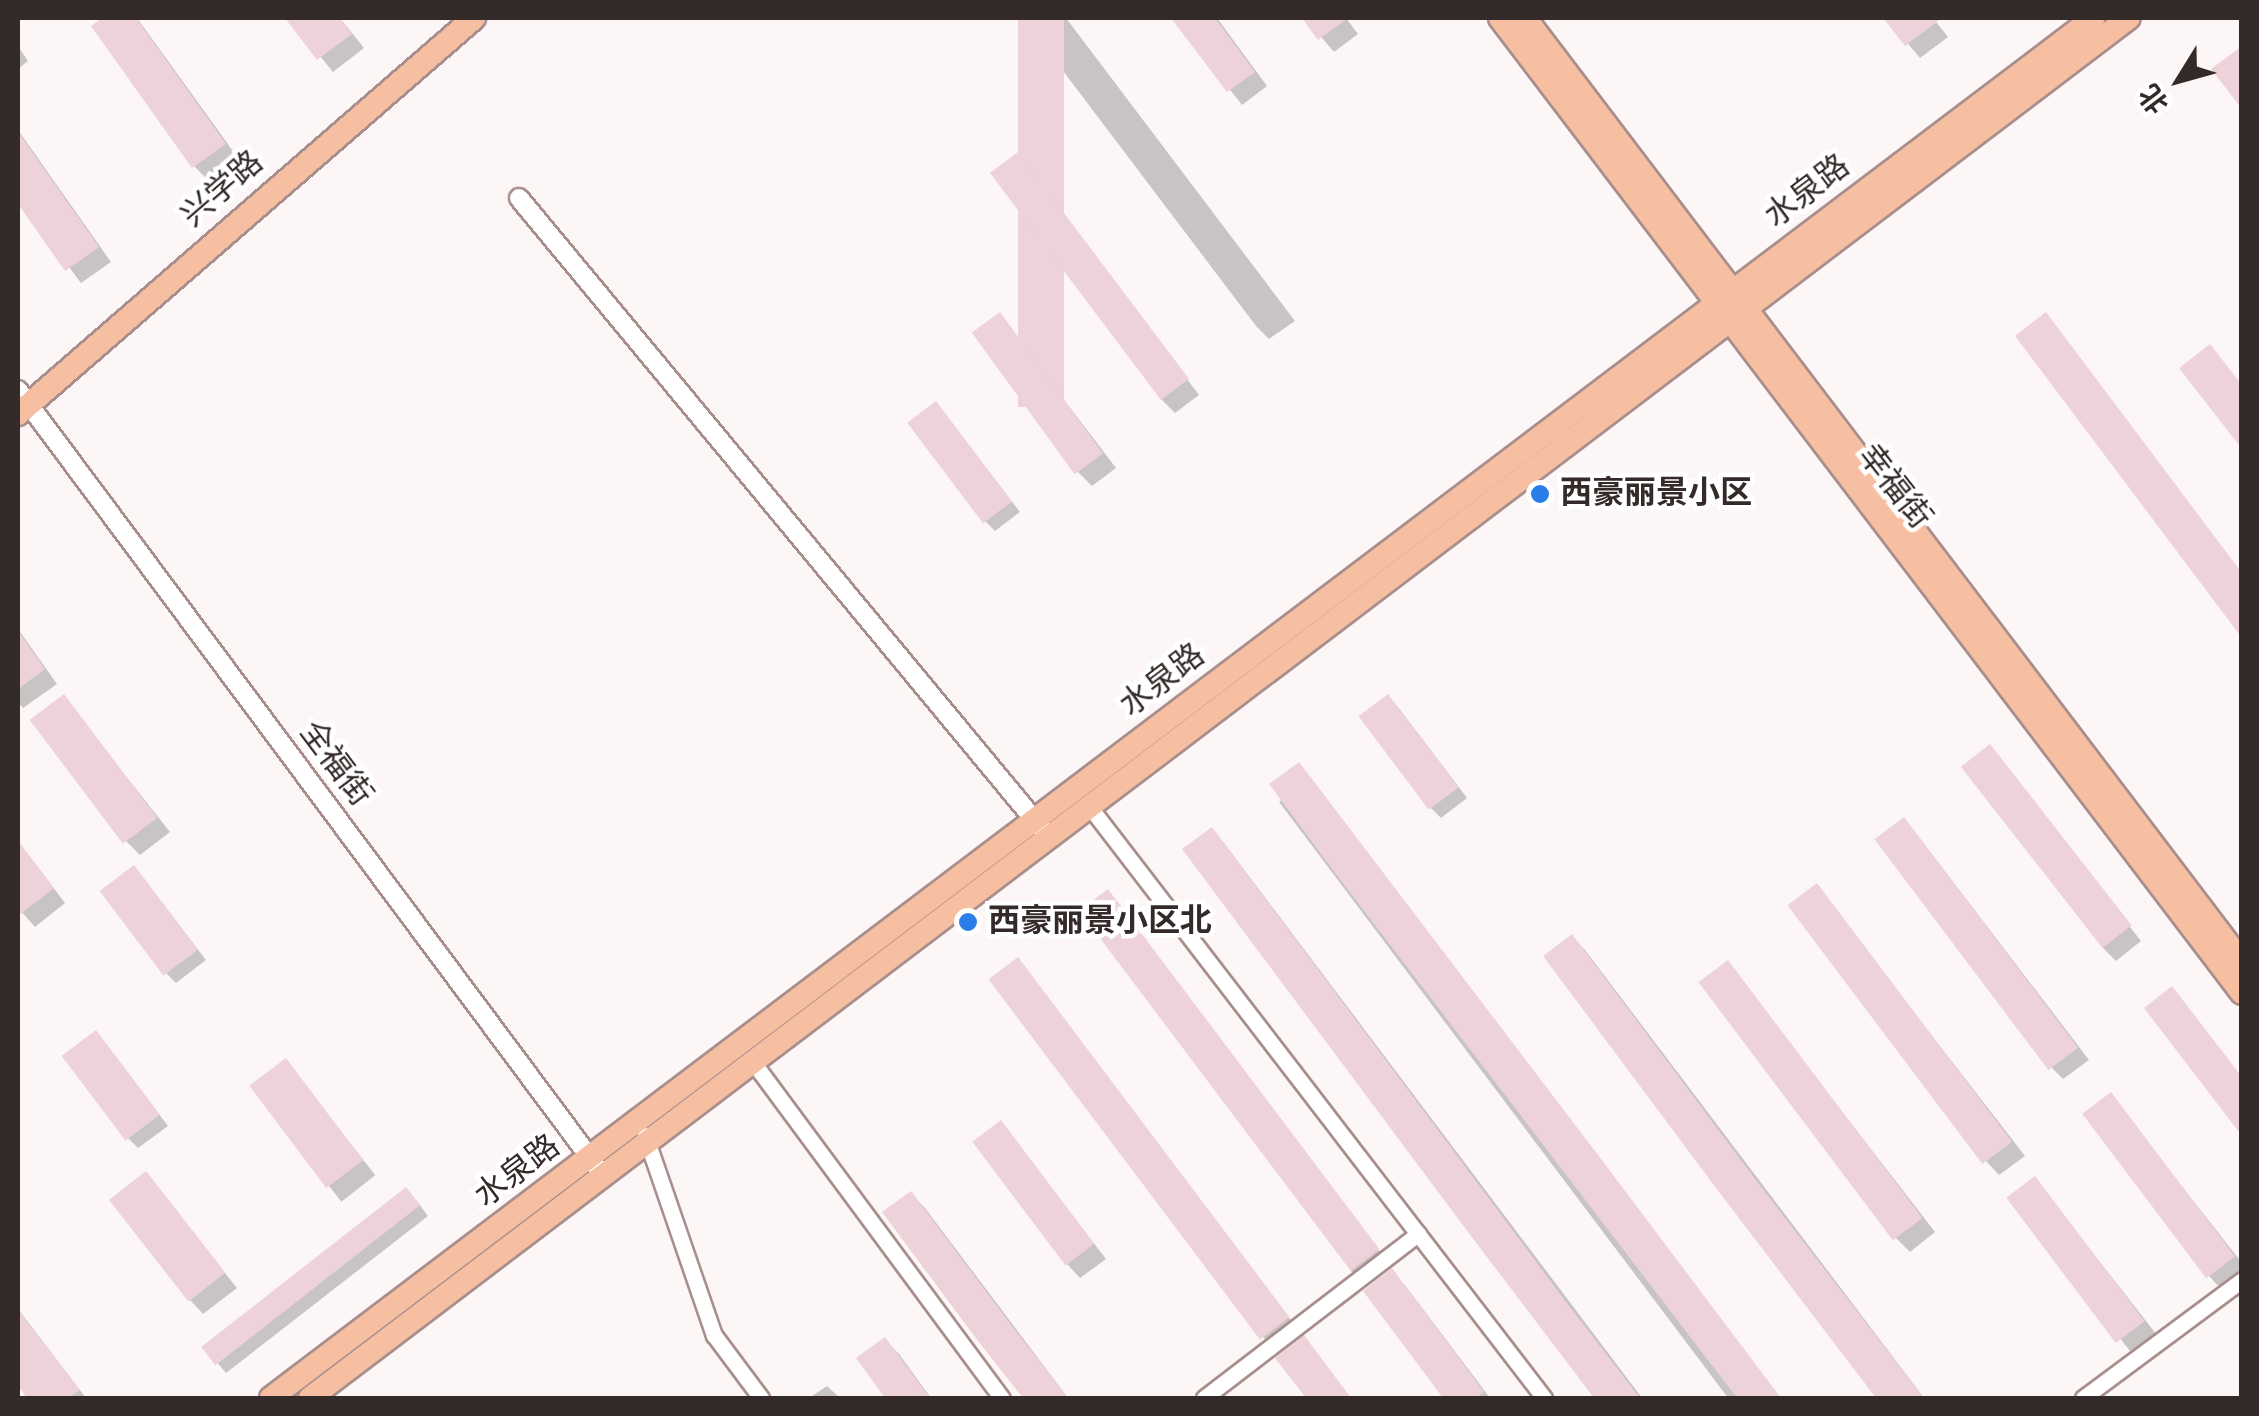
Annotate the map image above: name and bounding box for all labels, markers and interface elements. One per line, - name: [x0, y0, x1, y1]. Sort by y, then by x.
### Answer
- north arrow: [2129, 30, 2229, 130]
- text: 北: [2129, 74, 2180, 122]
- street label: 兴学路: [174, 144, 272, 236]
- street label: 水泉路: [1758, 148, 1858, 236]
- street label: 幸福街: [1849, 437, 1939, 537]
- place label: 西豪丽景小区: [1560, 475, 1752, 513]
- marker: 西豪丽景小区: [1529, 483, 1551, 505]
- street label: 水泉路: [1113, 637, 1213, 725]
- street label: 全福街: [291, 714, 379, 814]
- place label: 西豪丽景小区北: [988, 903, 1212, 941]
- marker: 西豪丽景小区北: [957, 911, 979, 933]
- street label: 水泉路: [468, 1128, 568, 1216]

